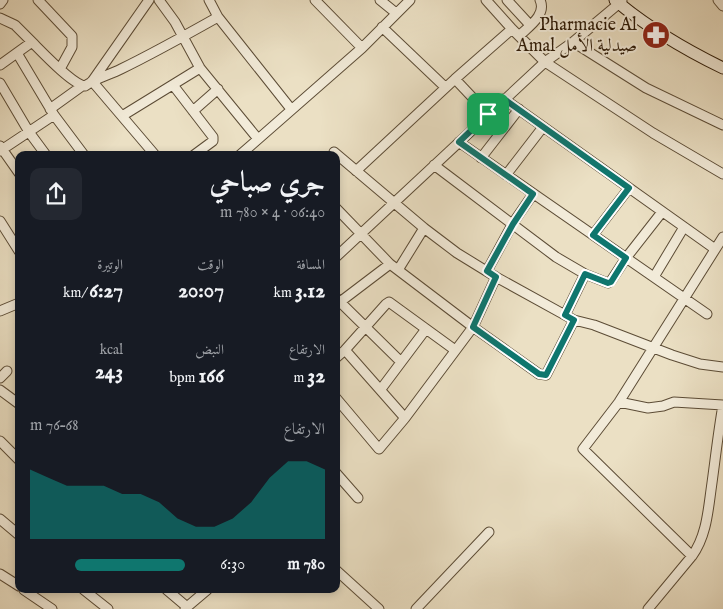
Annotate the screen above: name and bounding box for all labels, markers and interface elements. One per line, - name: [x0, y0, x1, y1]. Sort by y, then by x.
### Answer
- place label: Pharmacie Al Amal صيدلية الأمل: [515, 14, 637, 58]
- pharmacy icon: Pharmacie Al Amal صيدلية الأمل: [641, 20, 671, 50]
- pin: [467, 93, 509, 135]
- icon: arrive: [474, 100, 502, 128]
- text: جري صباحي: [210, 166, 325, 201]
- button: share: [30, 168, 82, 220]
- text: 06:40 · 4 × 780 m: [220, 203, 325, 223]
- text: الوتيرة: [97, 256, 123, 274]
- text: الوقت: [197, 256, 224, 274]
- text: المسافة: [296, 256, 325, 274]
- text: 6:27: [89, 278, 123, 305]
- text: 20:07: [178, 278, 224, 305]
- text: 3.12: [295, 278, 325, 305]
- text: /km: [63, 284, 89, 302]
- text: km: [274, 284, 295, 302]
- text: kcal: [100, 341, 123, 359]
- text: النبض: [195, 341, 224, 359]
- text: الارتفاع: [289, 341, 325, 359]
- text: 243: [95, 359, 123, 386]
- text: 166: [198, 363, 224, 390]
- text: 32: [307, 363, 325, 390]
- text: bpm: [170, 369, 198, 387]
- text: m: [293, 369, 307, 387]
- text: 68–76 m: [30, 416, 78, 436]
- text: الارتفاع: [283, 420, 325, 440]
- text: 6:30: [220, 555, 245, 575]
- text: 780 m: [288, 555, 325, 575]

